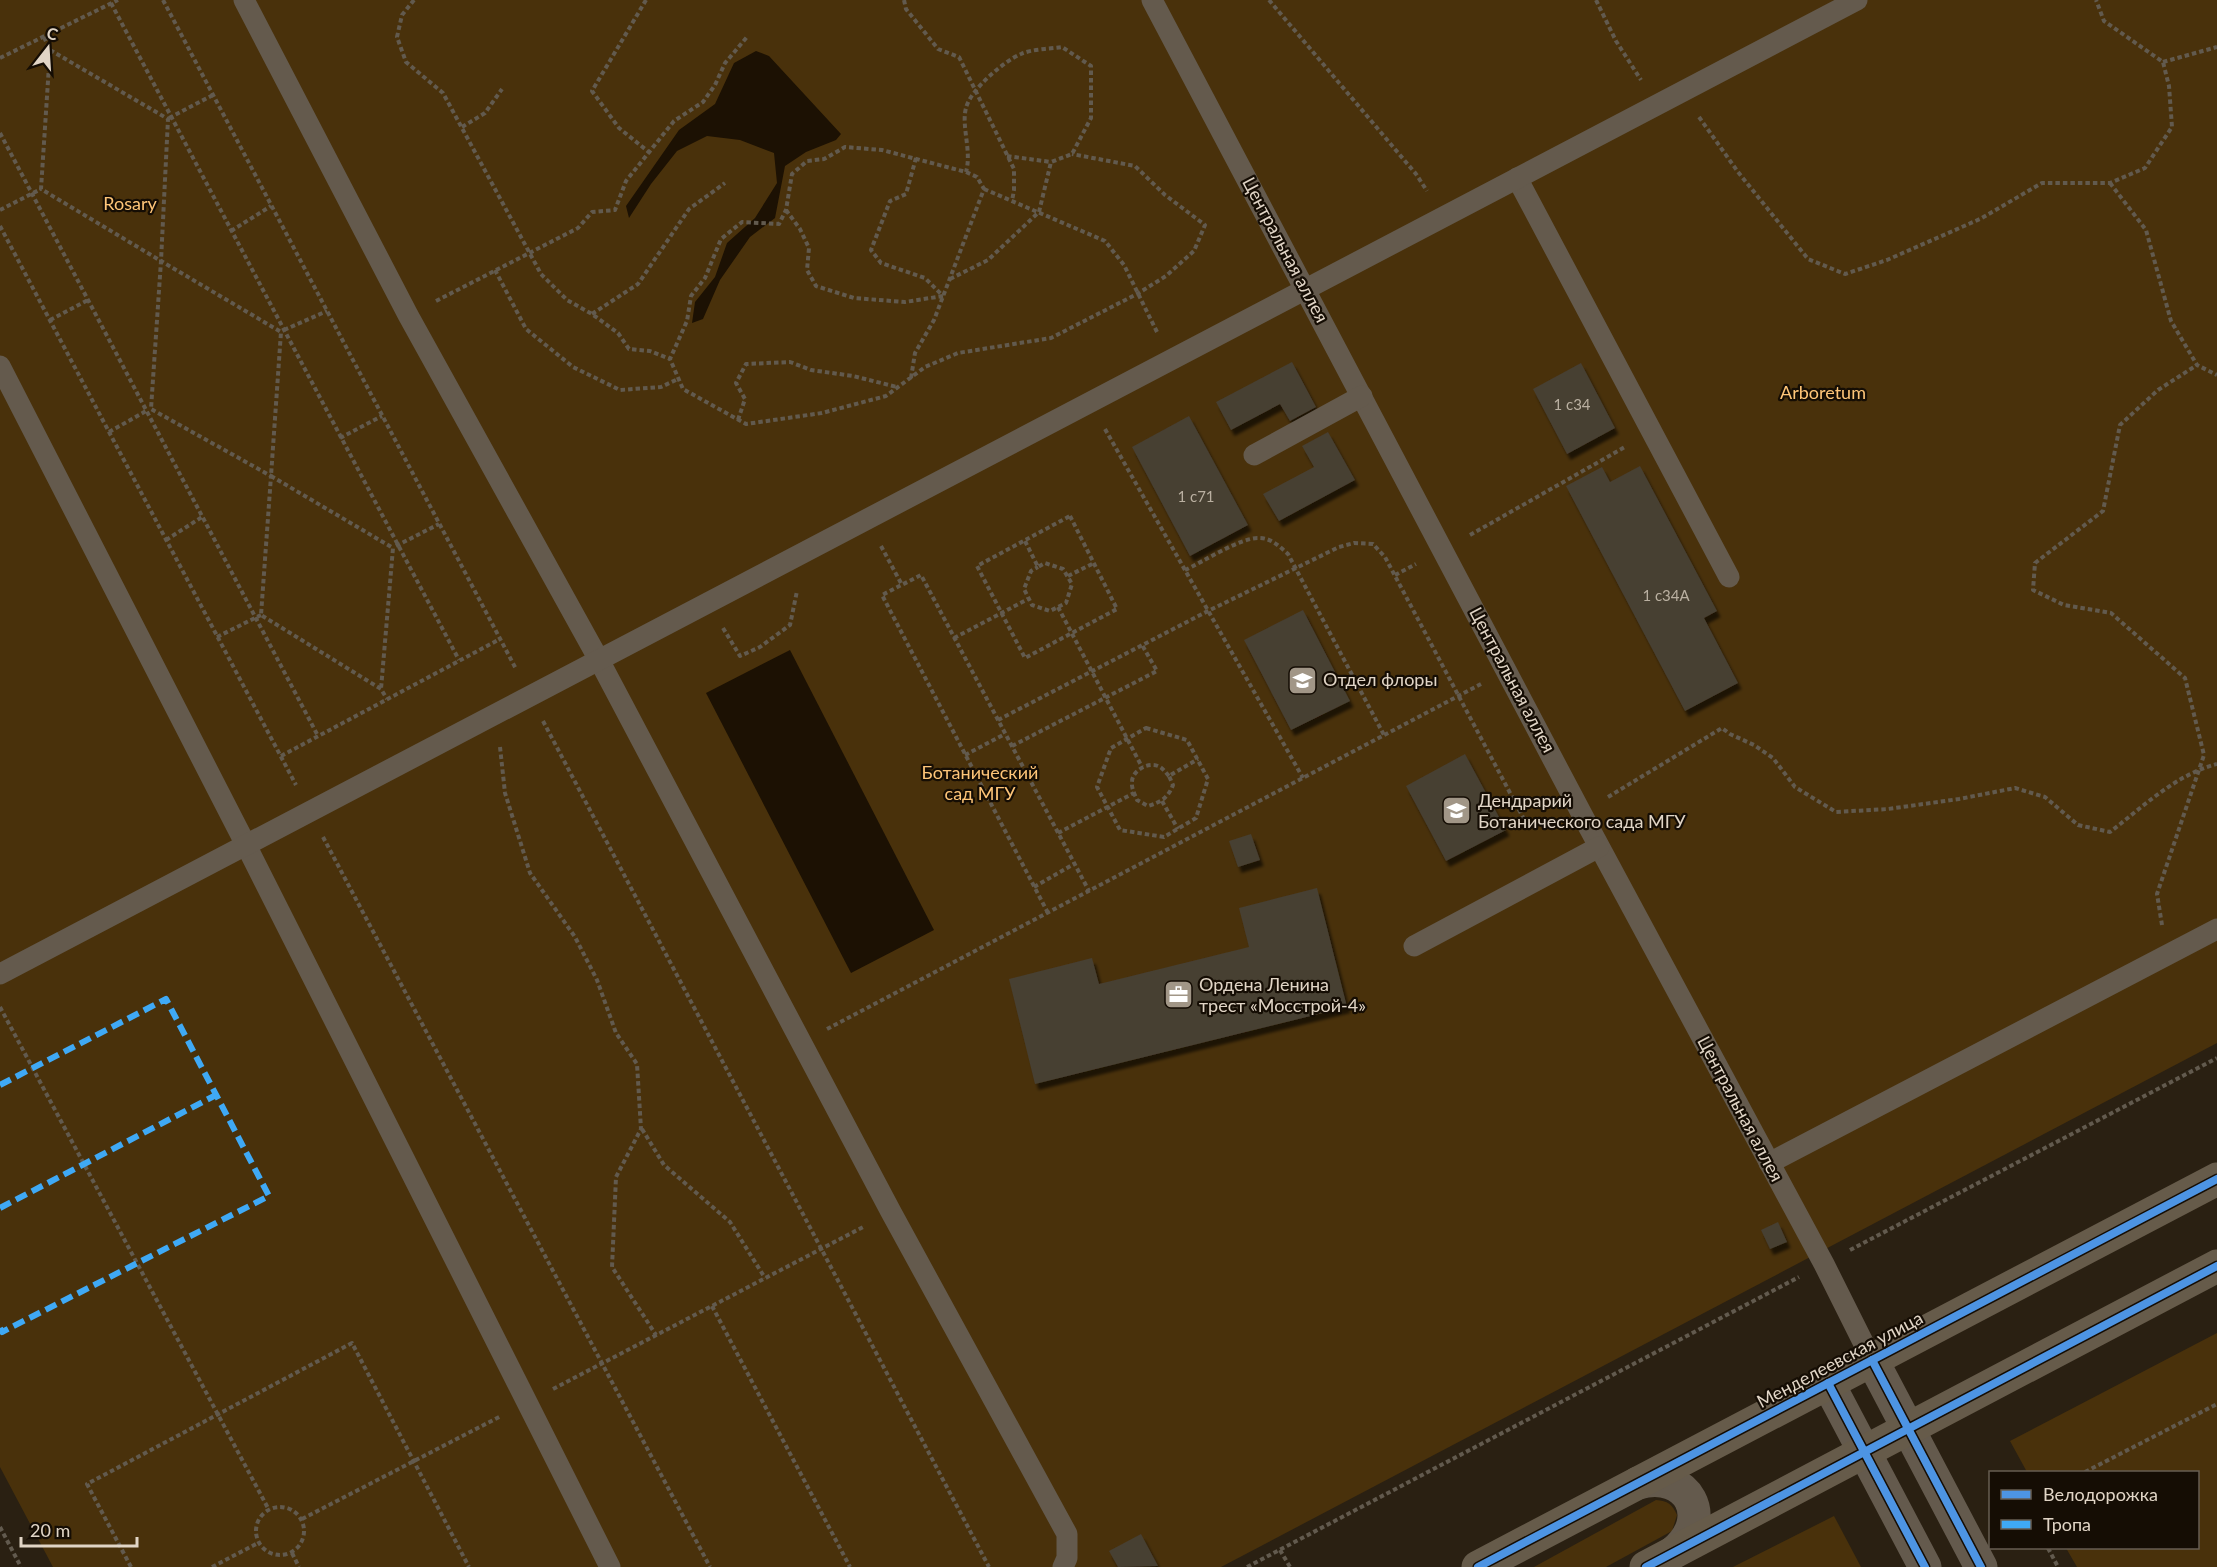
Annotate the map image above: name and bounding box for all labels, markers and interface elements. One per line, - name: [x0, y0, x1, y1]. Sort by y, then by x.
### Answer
- north arrow: [18, 18, 78, 78]
- text: С: [45, 23, 61, 44]
- street label: Центральная аллея: [1238, 173, 1333, 326]
- park label: Rosary: [103, 192, 157, 214]
- park label: Arboretum: [1780, 381, 1866, 403]
- house number: 1 с34: [1553, 395, 1591, 413]
- house number: 1 с71: [1177, 487, 1215, 505]
- house number: 1 с34А: [1642, 586, 1690, 604]
- street label: Центральная аллея: [1465, 603, 1560, 756]
- school or university icon: Отдел флоры: [1286, 664, 1318, 696]
- place label: Отдел флоры: [1323, 668, 1437, 690]
- park label: Ботанический сад МГУ: [922, 761, 1038, 804]
- place label: Дендрарий Ботанического сада МГУ: [1478, 789, 1686, 832]
- school or university icon: Дендрарий Ботанического сада МГУ: [1441, 795, 1473, 827]
- place label: Ордена Ленина трест «Мосстрой-4»: [1199, 973, 1366, 1016]
- office icon: Ордена Ленина трест «Мосстрой-4»: [1162, 979, 1194, 1011]
- street label: Центральная аллея: [1693, 1032, 1788, 1185]
- street label: Менделеевская улица: [1753, 1306, 1926, 1412]
- legend: [1989, 1471, 2199, 1549]
- text: Велодорожка: [2043, 1483, 2158, 1505]
- scale bar: [21, 1510, 136, 1548]
- text: Тропа: [2043, 1513, 2091, 1535]
- text: 20 m: [30, 1519, 70, 1541]

